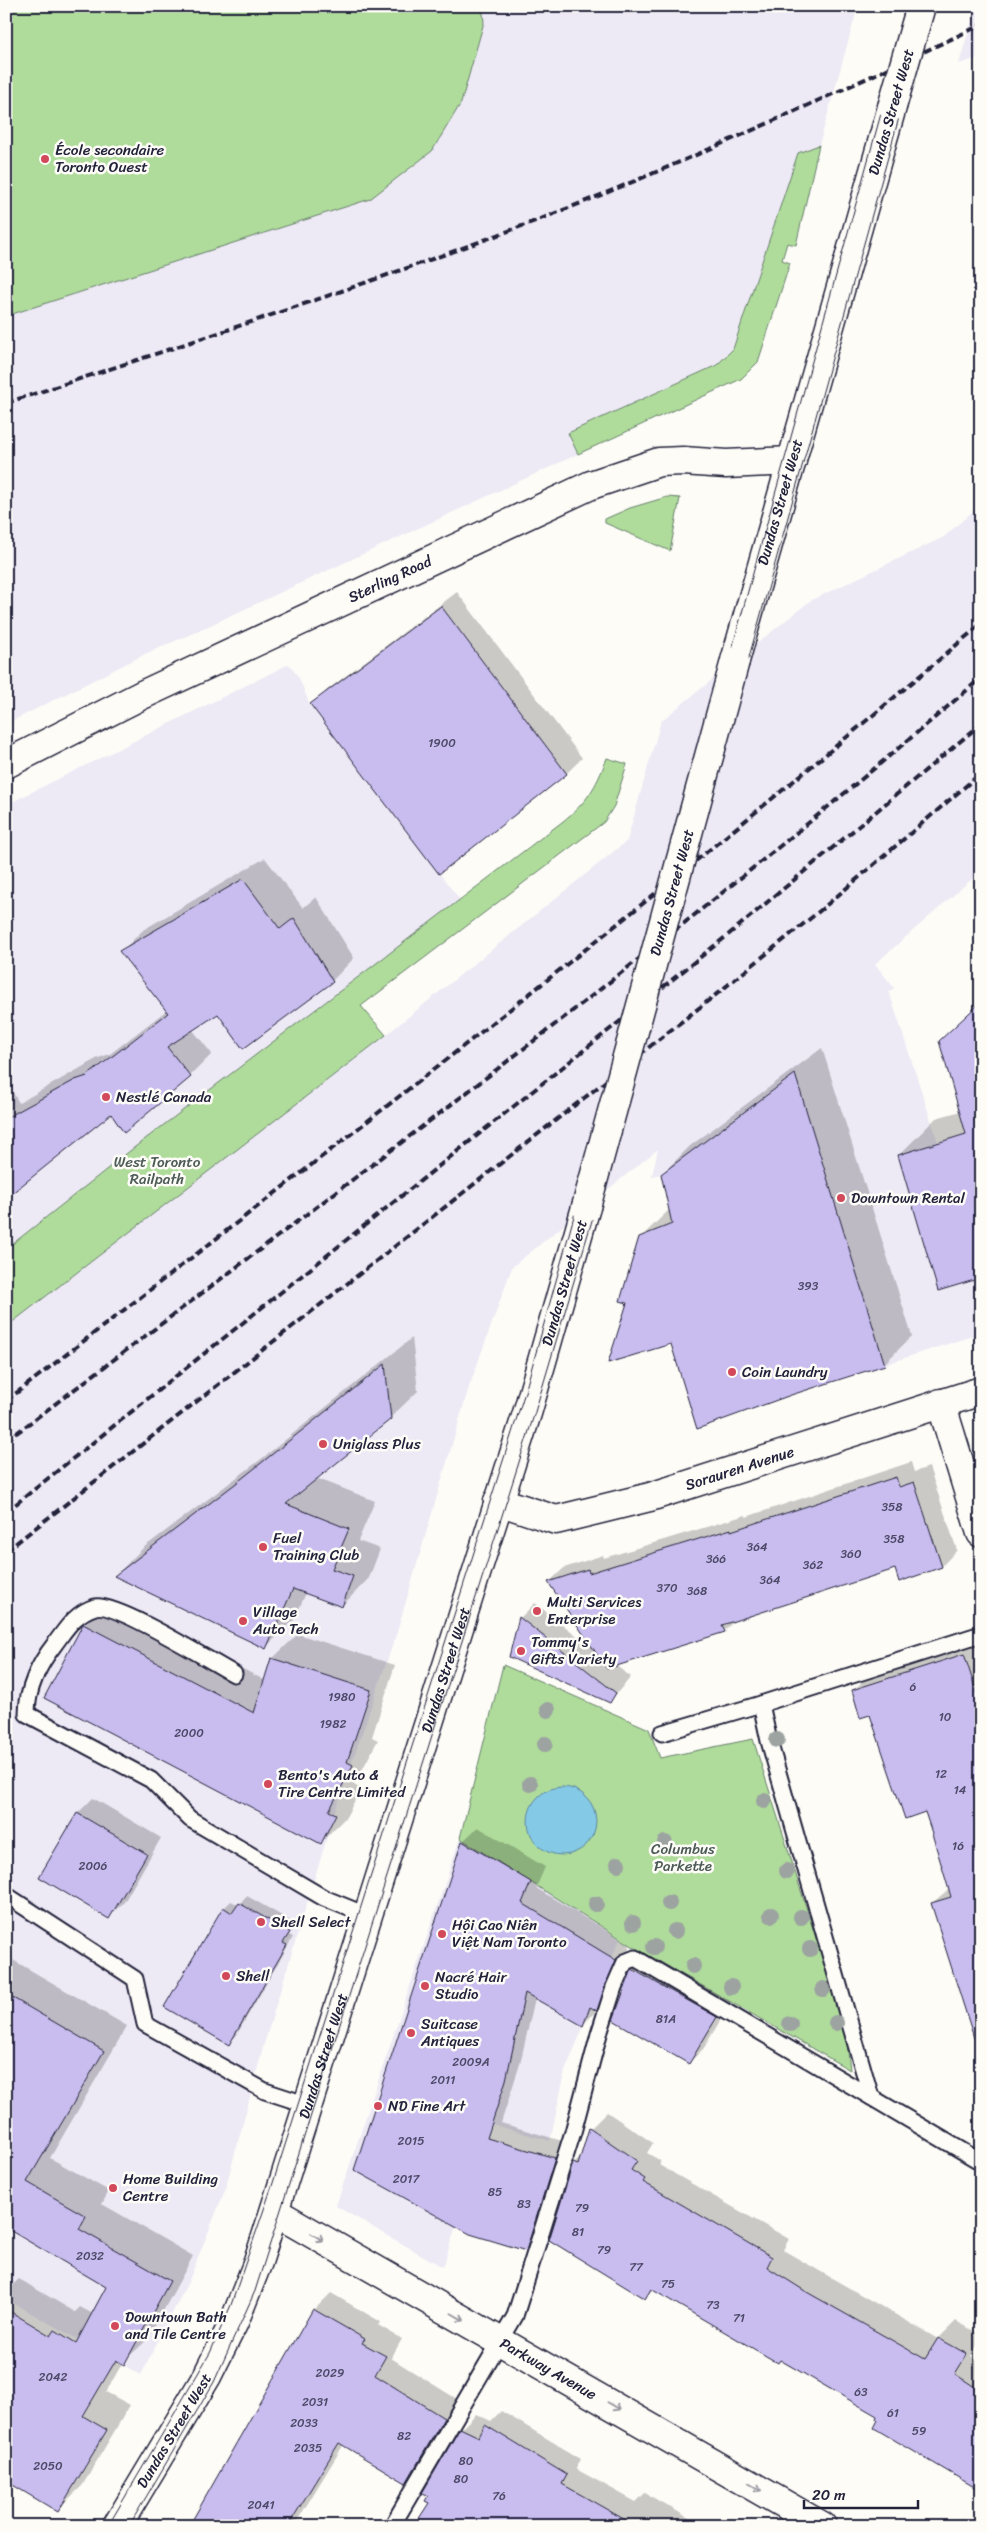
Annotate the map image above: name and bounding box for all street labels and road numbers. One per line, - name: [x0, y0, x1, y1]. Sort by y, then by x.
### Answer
- street label: Dundas Street West: [861, 45, 922, 178]
- street label: Dundas Street West: [750, 436, 810, 569]
- street label: Sterling Road: [344, 548, 437, 610]
- street label: Dundas Street West: [642, 826, 702, 959]
- street label: Dundas Street West: [534, 1216, 595, 1349]
- street label: Sorauren Avenue: [682, 1439, 798, 1498]
- street label: Dundas Street West: [414, 1603, 478, 1736]
- street label: Dundas Street West: [291, 1990, 356, 2122]
- street label: Parkway Avenue: [495, 2331, 602, 2407]
- street label: Dundas Street West: [129, 2368, 219, 2493]

